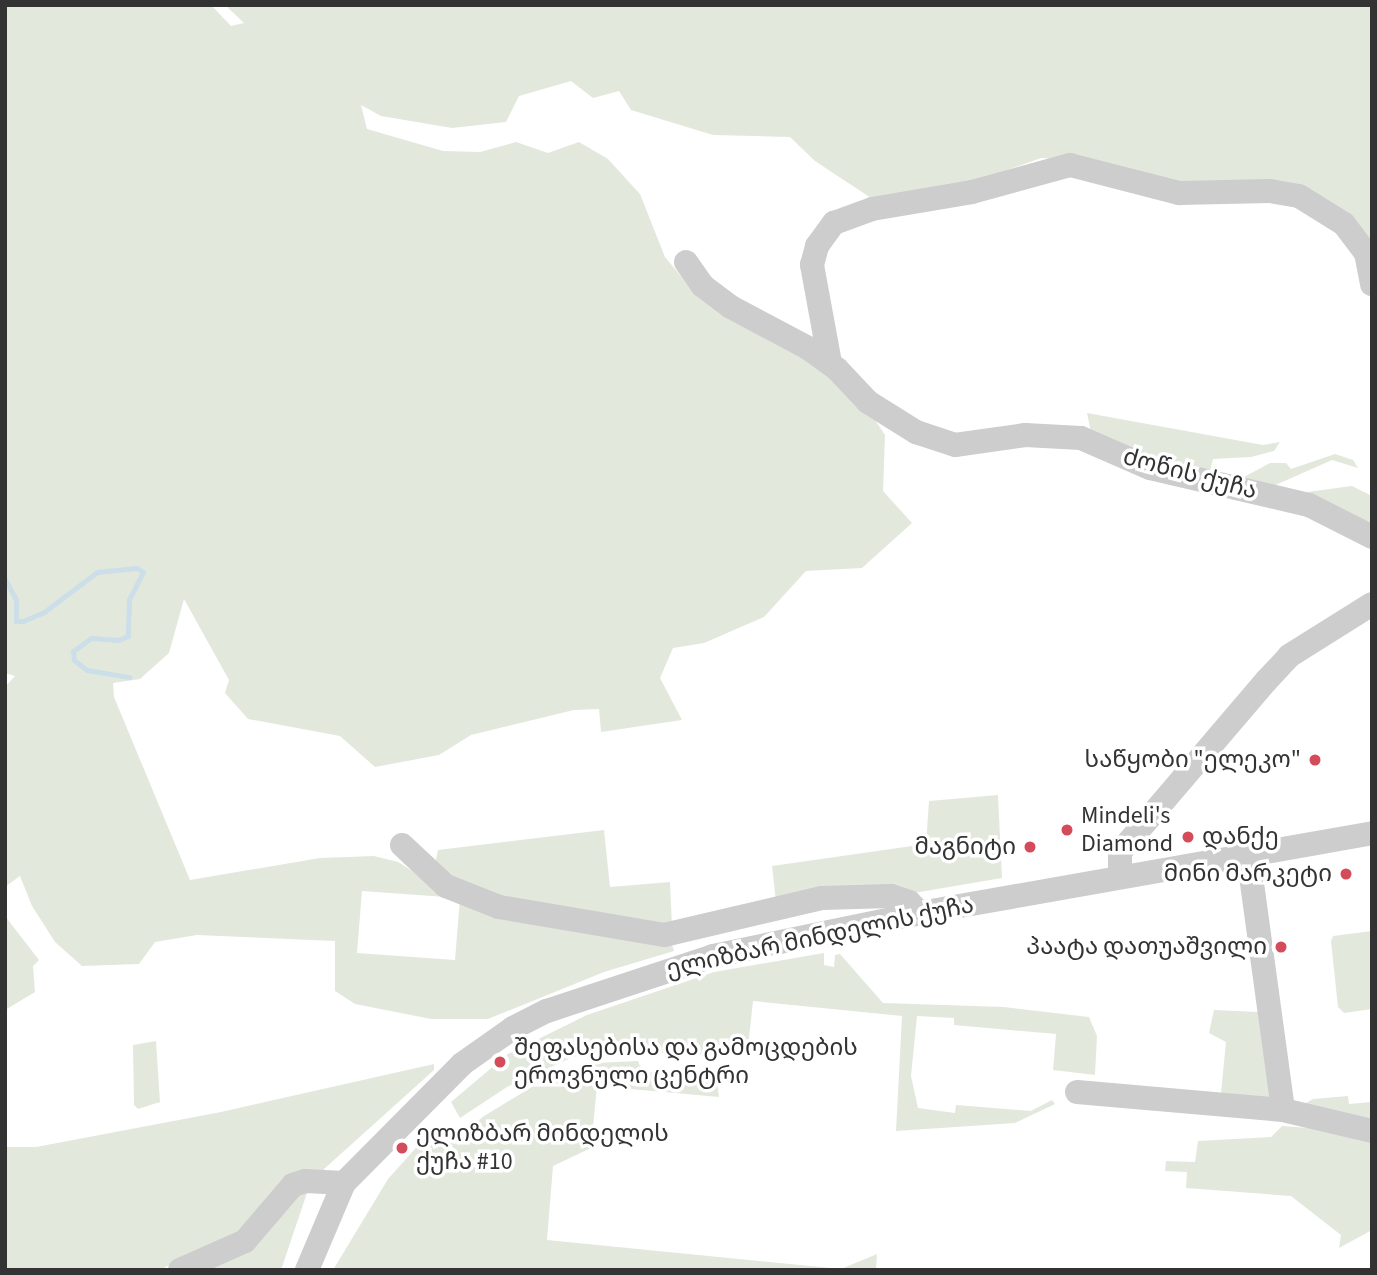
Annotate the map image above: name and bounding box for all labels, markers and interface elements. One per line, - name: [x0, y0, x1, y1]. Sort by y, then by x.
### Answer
- street label: ძოწის ქუჩა: [1120, 442, 1260, 506]
- place label: საწყობი "ელეკო": [1085, 746, 1301, 774]
- marker: საწყობი "ელეკო": [1307, 752, 1323, 768]
- place label: Mindeli's Diamond: [1081, 802, 1173, 858]
- marker: Mindeli's Diamond: [1059, 822, 1075, 838]
- place label: დანქე: [1202, 823, 1279, 851]
- marker: დანქე: [1180, 829, 1196, 845]
- place label: მაგნიტი: [914, 833, 1016, 861]
- marker: მაგნიტი: [1022, 839, 1038, 855]
- place label: მინი მარკეტი: [1164, 860, 1332, 888]
- marker: მინი მარკეტი: [1338, 866, 1354, 882]
- street label: ელიზბარ მინდელის ქუჩა: [664, 890, 976, 984]
- place label: პაატა დათუაშვილი: [1026, 933, 1267, 961]
- marker: პაატა დათუაშვილი: [1273, 939, 1289, 955]
- place label: შეფასებისა და გამოცდების ეროვნული ცენტრი: [514, 1034, 858, 1090]
- marker: შეფასებისა და გამოცდების ეროვნული ცენტრი: [492, 1054, 508, 1070]
- place label: ელიზბარ მინდელის ქუჩა #10: [416, 1120, 669, 1176]
- marker: ელიზბარ მინდელის ქუჩა #10: [394, 1140, 410, 1156]

